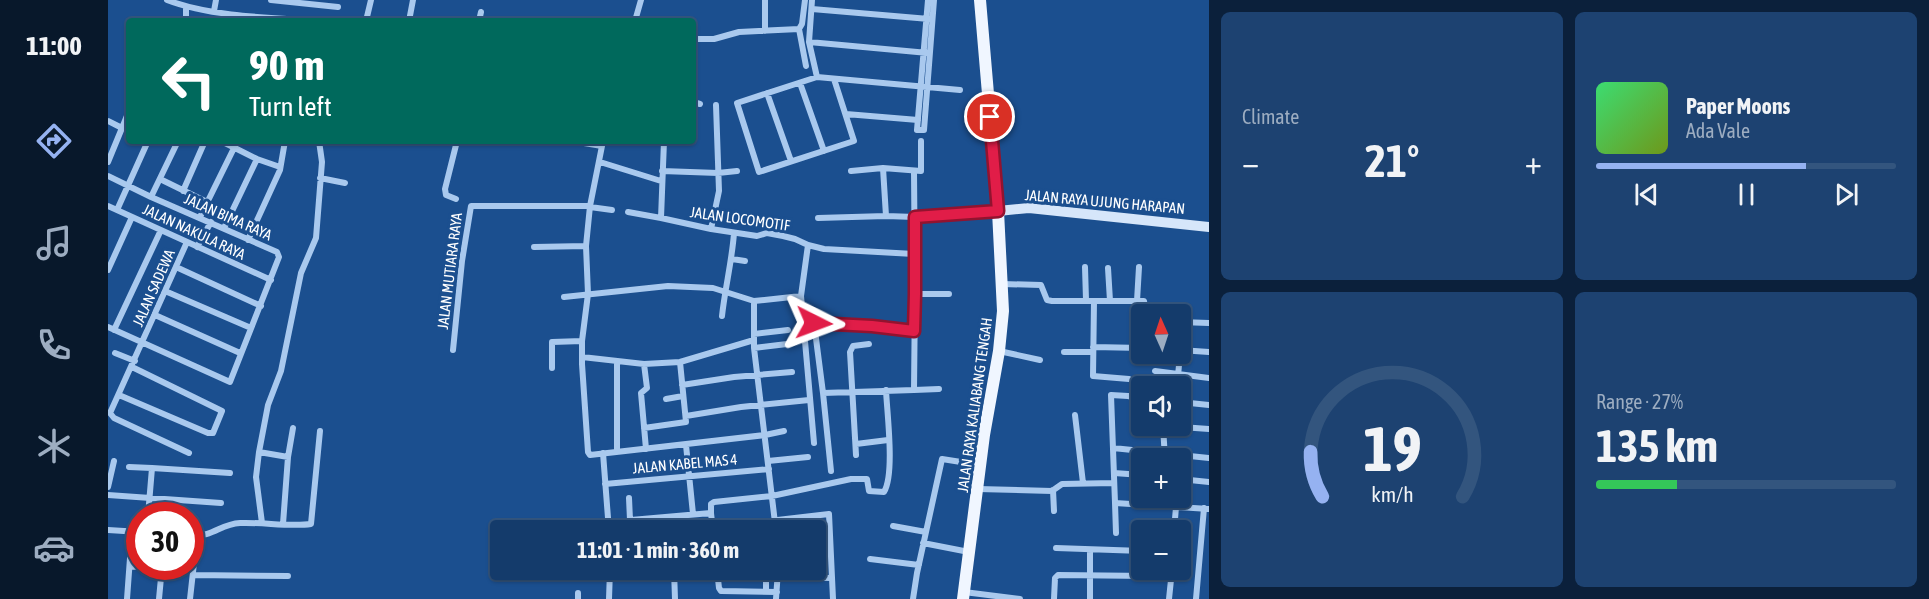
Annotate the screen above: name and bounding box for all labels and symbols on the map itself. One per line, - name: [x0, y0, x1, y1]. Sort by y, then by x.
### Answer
- pin: [964, 91, 1015, 142]
- street label: JALAN RAYA UJUNG HARAPAN: [1024, 186, 1186, 217]
- street label: JALAN BIMA RAYA: [182, 190, 275, 244]
- street label: JALAN NAKULA RAYA: [140, 200, 249, 263]
- street label: JALAN LOCOMOTIF: [689, 203, 791, 234]
- street label: JALAN MUTIARA RAYA: [434, 211, 465, 330]
- street label: JALAN SADEWA: [129, 246, 178, 329]
- position arrow: [782, 291, 846, 355]
- north arrow: [1131, 304, 1191, 364]
- street label: JALAN RAYA KALIABANG TENGAH: [954, 316, 995, 493]
- street label: JALAN KABEL MAS 4: [632, 450, 738, 477]
- speed limit sign: 30: [126, 502, 204, 580]

